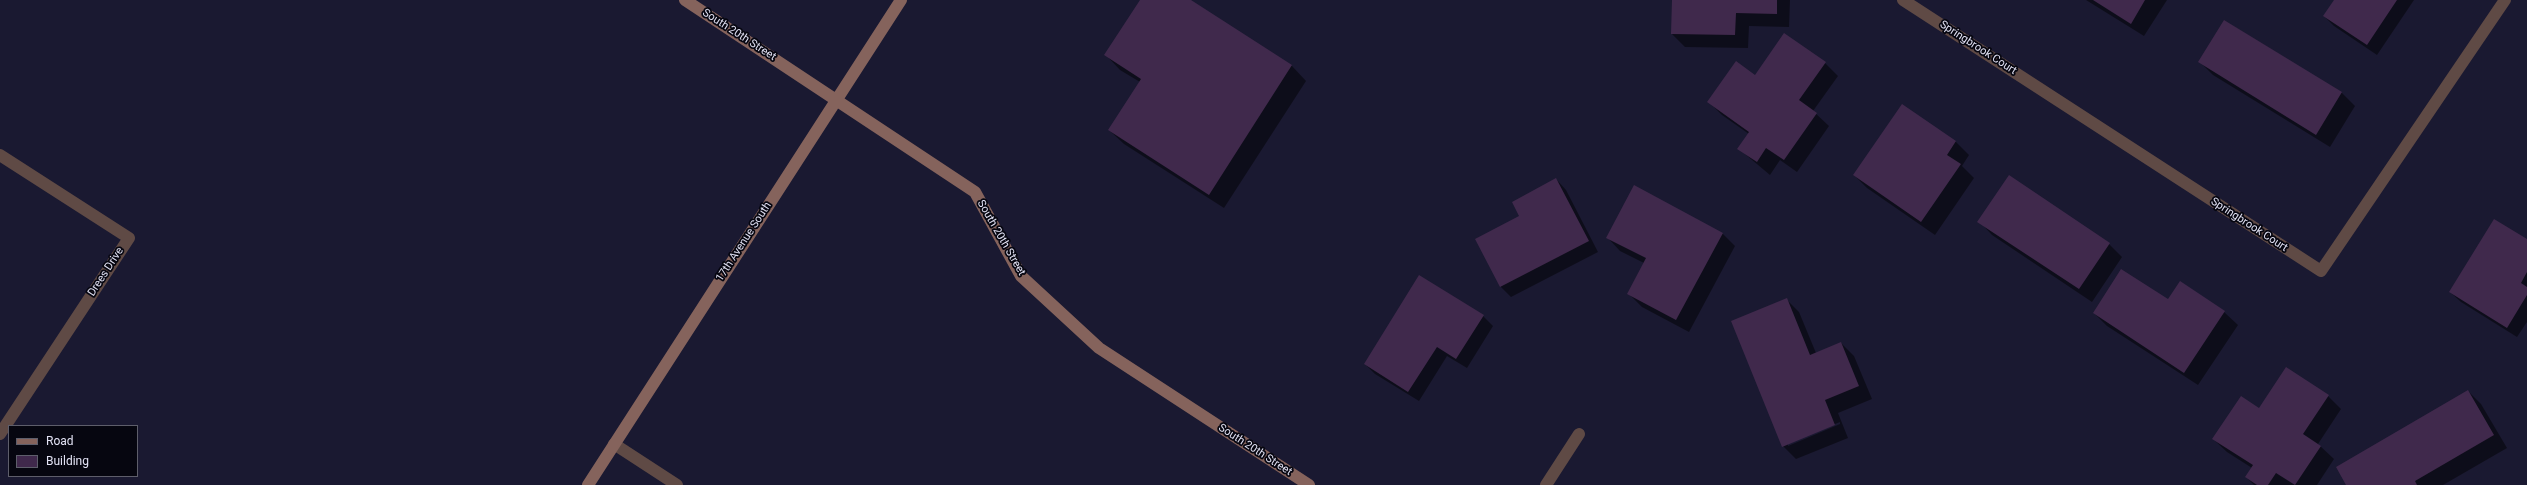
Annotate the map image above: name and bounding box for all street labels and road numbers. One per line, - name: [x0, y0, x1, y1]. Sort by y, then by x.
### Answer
- street label: South 20th Street: [700, 6, 778, 64]
- street label: Springbrook Court: [1937, 18, 2019, 78]
- street label: Springbrook Court: [2208, 195, 2290, 255]
- street label: South 20th Street: [974, 198, 1028, 278]
- street label: 17th Avenue South: [713, 200, 775, 284]
- street label: Drees Drive: [85, 245, 127, 299]
- street label: South 20th Street: [1216, 421, 1294, 479]

